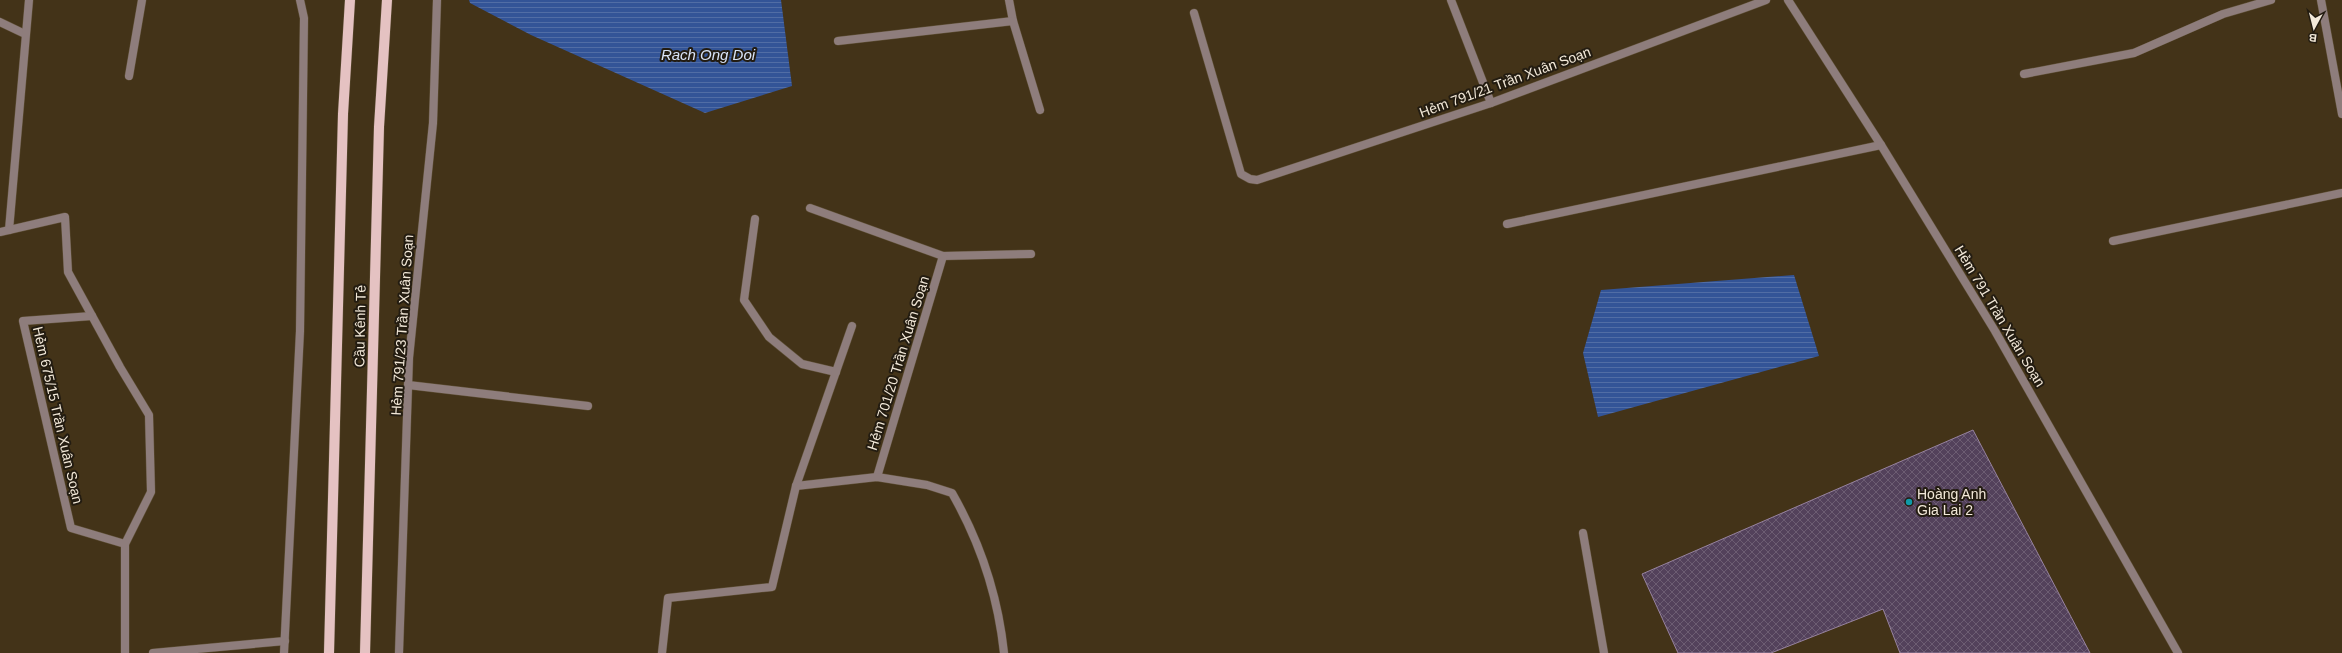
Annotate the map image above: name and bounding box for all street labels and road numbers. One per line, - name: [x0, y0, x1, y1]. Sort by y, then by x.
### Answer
- street label: Hẻm 791/21 Trần Xuân Soạn: [1417, 43, 1593, 121]
- street label: Hẻm 791/23 Trần Xuân Soạn: [388, 234, 416, 416]
- street label: Hẻm 791 Trần Xuân Soạn: [1951, 242, 2049, 390]
- street label: Hẻm 701/20 Trần Xuân Soạn: [864, 274, 932, 452]
- street label: Cầu Kênh Tẻ: [351, 285, 369, 367]
- street label: Hẻm 675/15 Trần Xuân Soạn: [30, 325, 86, 505]

